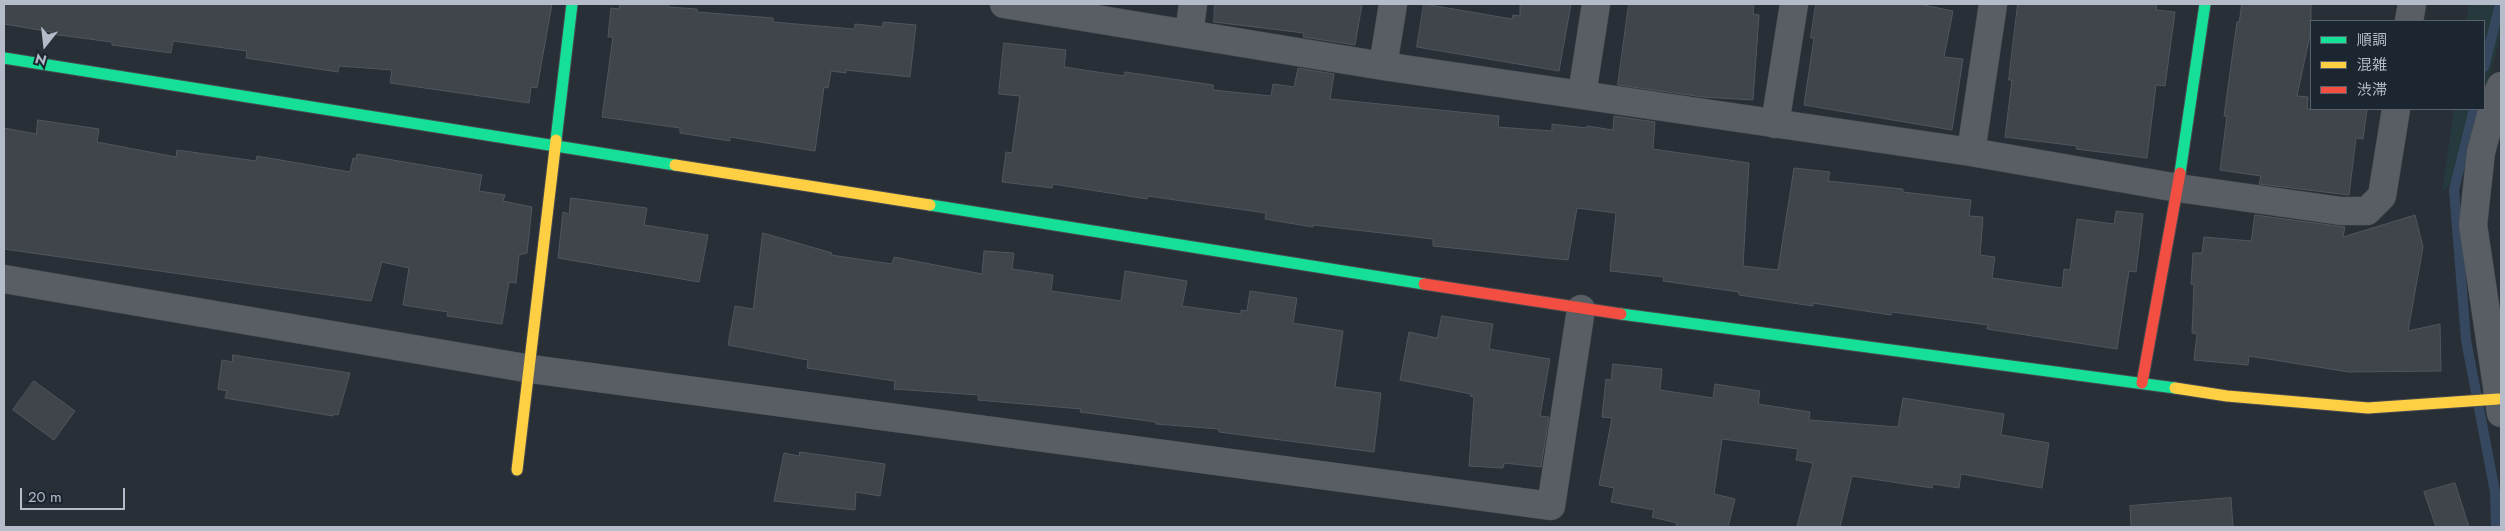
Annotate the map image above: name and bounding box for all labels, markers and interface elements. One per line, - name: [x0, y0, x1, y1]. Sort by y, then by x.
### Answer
- north arrow: [20, 20, 70, 70]
- legend: [2310, 20, 2485, 110]
- text: 順調: [2357, 29, 2387, 51]
- text: N: [33, 48, 49, 71]
- text: 混雑: [2357, 54, 2387, 76]
- text: 渋滞: [2357, 79, 2387, 101]
- scale bar: [22, 478, 128, 510]
- text: 20 m: [28, 486, 62, 508]

